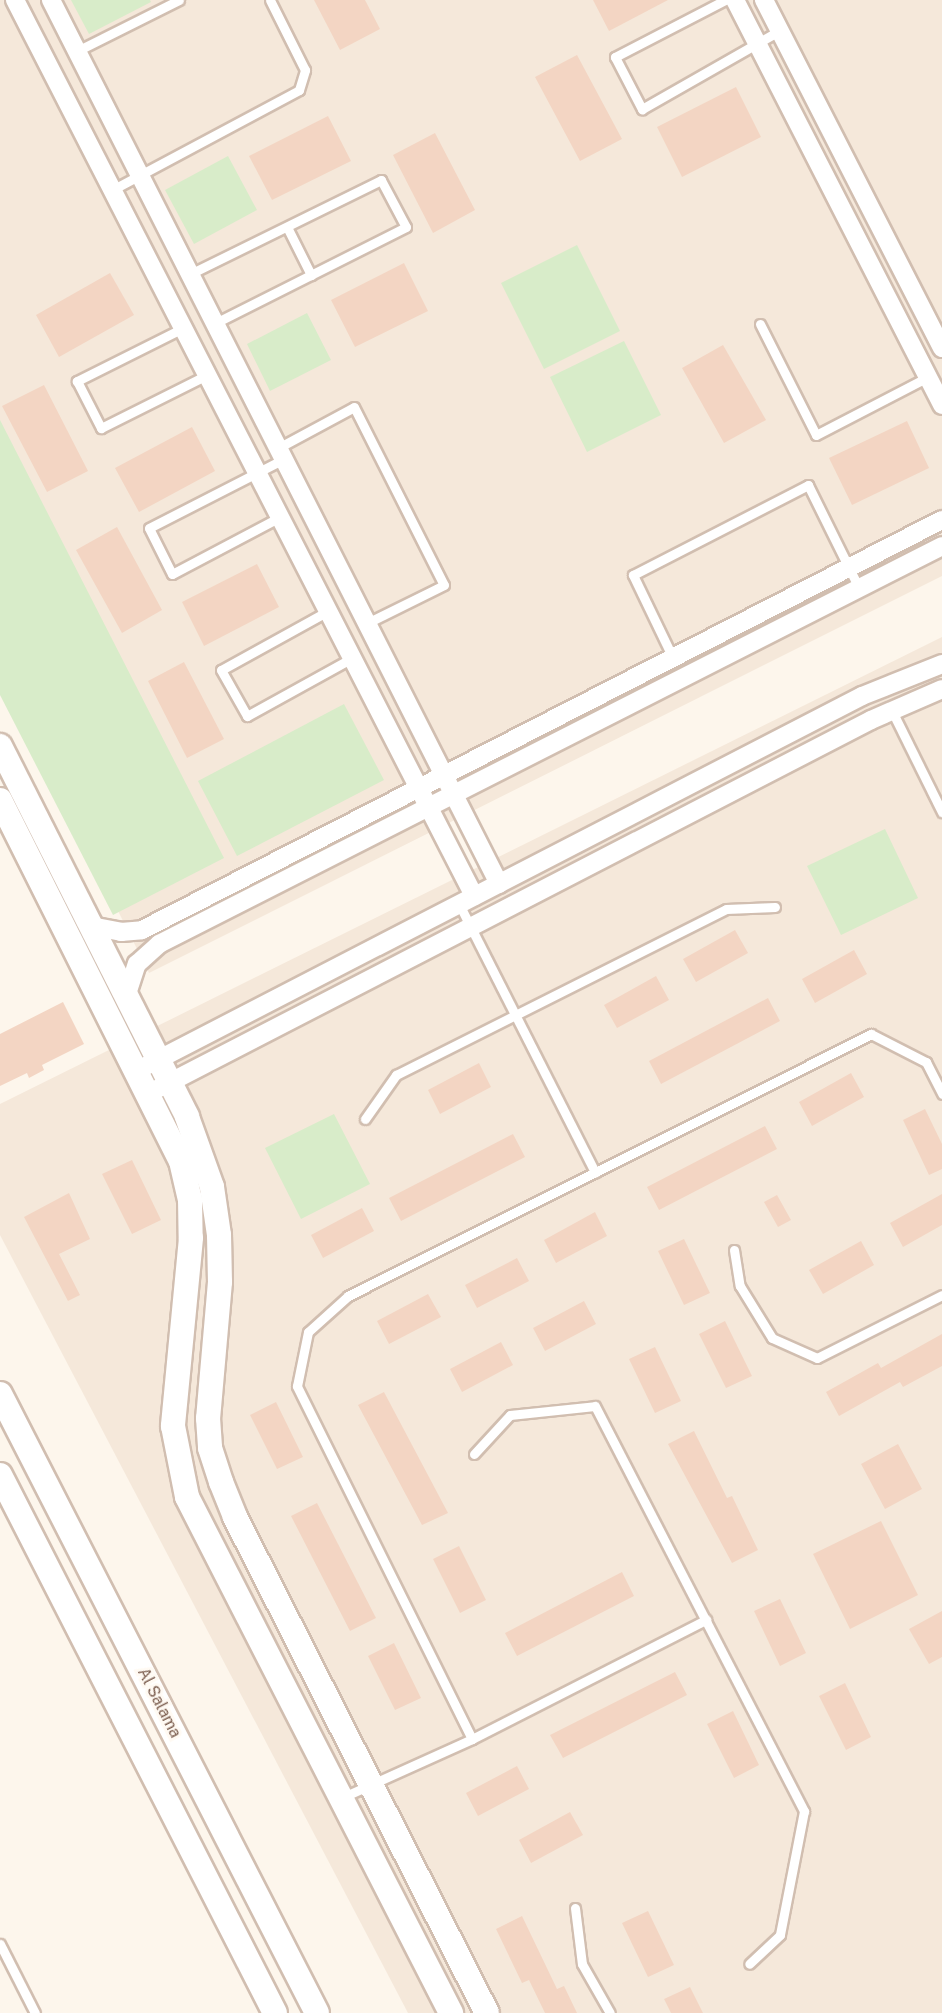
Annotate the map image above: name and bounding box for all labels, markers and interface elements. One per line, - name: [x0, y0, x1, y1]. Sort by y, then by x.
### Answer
- street label: Al Salama: [133, 1665, 185, 1741]

